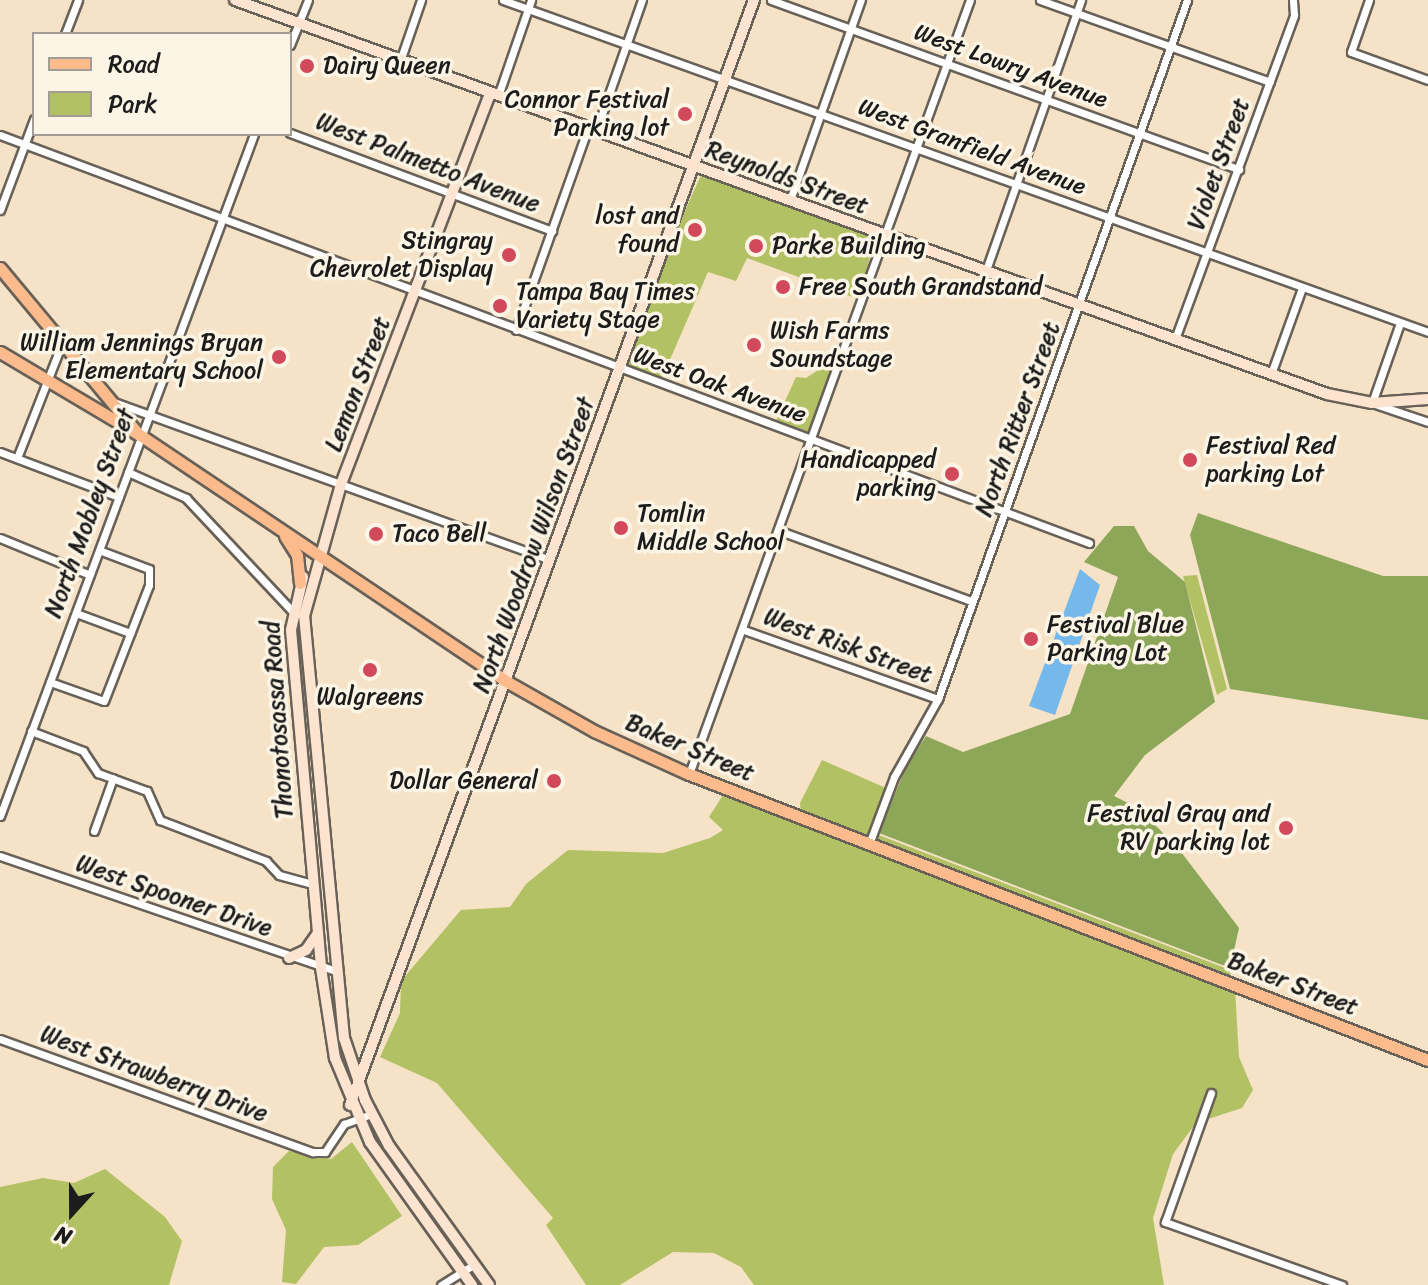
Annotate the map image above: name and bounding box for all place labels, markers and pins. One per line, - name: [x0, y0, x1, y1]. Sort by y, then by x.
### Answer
- place label: Dairy Queen: [323, 52, 450, 80]
- marker: Dairy Queen: [298, 57, 316, 75]
- place label: Connor Festival Parking lot: [504, 86, 669, 142]
- marker: Connor Festival Parking lot: [676, 105, 694, 123]
- place label: lost and found: [595, 202, 679, 258]
- marker: lost and found: [686, 221, 704, 239]
- place label: Stingray Chevrolet Display: [309, 227, 493, 283]
- place label: Parke Building: [772, 232, 926, 260]
- marker: Parke Building: [747, 237, 765, 255]
- marker: Stingray Chevrolet Display: [500, 246, 518, 264]
- place label: Free South Grandstand: [799, 273, 1044, 301]
- place label: Tampa Bay Times Variety Stage: [516, 278, 696, 334]
- marker: Free South Grandstand: [774, 278, 792, 296]
- marker: Tampa Bay Times Variety Stage: [491, 297, 509, 315]
- place label: Wish Farms Soundstage: [770, 317, 893, 373]
- place label: William Jennings Bryan Elementary School: [20, 329, 263, 385]
- marker: Wish Farms Soundstage: [745, 336, 763, 354]
- marker: William Jennings Bryan Elementary School: [270, 348, 288, 366]
- place label: Festival Red parking Lot: [1206, 432, 1335, 488]
- place label: Handicapped parking: [800, 446, 936, 502]
- marker: Festival Red parking Lot: [1181, 451, 1199, 469]
- marker: Handicapped parking: [943, 465, 961, 483]
- place label: Tomlin Middle School: [637, 500, 785, 556]
- marker: Tomlin Middle School: [612, 519, 630, 537]
- place label: Taco Bell: [392, 520, 487, 548]
- marker: Taco Bell: [367, 525, 385, 543]
- place label: Festival Blue Parking Lot: [1047, 611, 1184, 667]
- marker: Festival Blue Parking Lot: [1022, 630, 1040, 648]
- marker: Walgreens: [361, 661, 379, 679]
- place label: Walgreens: [316, 683, 424, 711]
- place label: Dollar General: [388, 767, 538, 795]
- marker: Dollar General: [545, 772, 563, 790]
- place label: Festival Gray and RV parking lot: [1087, 800, 1270, 856]
- marker: Festival Gray and RV parking lot: [1277, 819, 1295, 837]

